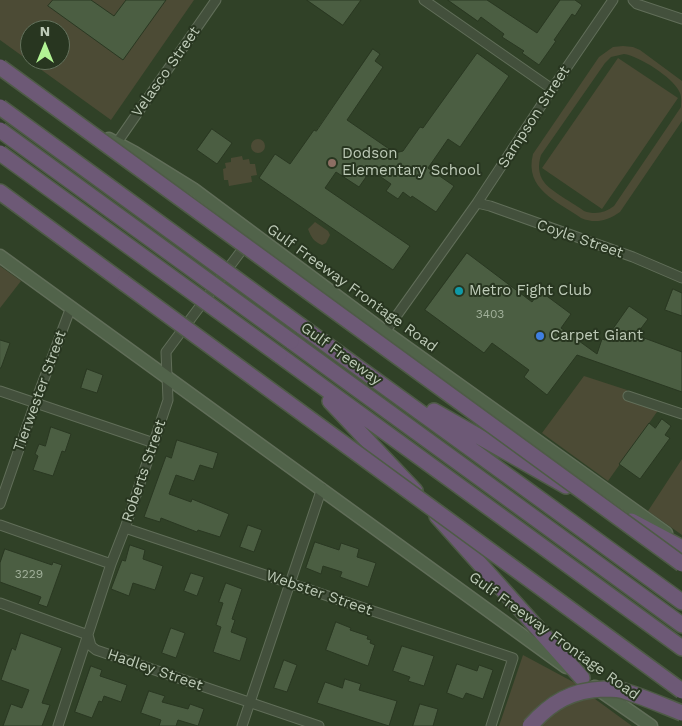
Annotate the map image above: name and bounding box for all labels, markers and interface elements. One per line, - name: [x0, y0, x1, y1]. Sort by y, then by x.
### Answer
- north arrow: [20, 20, 70, 70]
- text: N: [40, 23, 50, 39]
- street label: Velasco Street: [128, 23, 204, 121]
- street label: Sampson Street: [494, 63, 574, 171]
- place label: Dodson Elementary School: [342, 145, 481, 180]
- marker: Dodson Elementary School: [326, 157, 338, 169]
- street label: Coyle Street: [534, 216, 626, 262]
- street label: Gulf Freeway Frontage Road: [263, 220, 441, 356]
- place label: Metro Fight Club: [469, 282, 592, 300]
- marker: Metro Fight Club: [453, 285, 465, 297]
- house number: 3403: [476, 307, 504, 321]
- street label: Gulf Freeway: [297, 319, 385, 389]
- place label: Carpet Giant: [550, 327, 643, 345]
- street label: Tierwester Street: [10, 328, 70, 454]
- marker: Carpet Giant: [534, 330, 546, 342]
- street label: Roberts Street: [118, 418, 170, 524]
- street label: Webster Street: [264, 566, 374, 620]
- house number: 3229: [15, 567, 43, 581]
- street label: Gulf Freeway Frontage Road: [465, 568, 643, 704]
- street label: Hadley Street: [105, 645, 205, 695]

